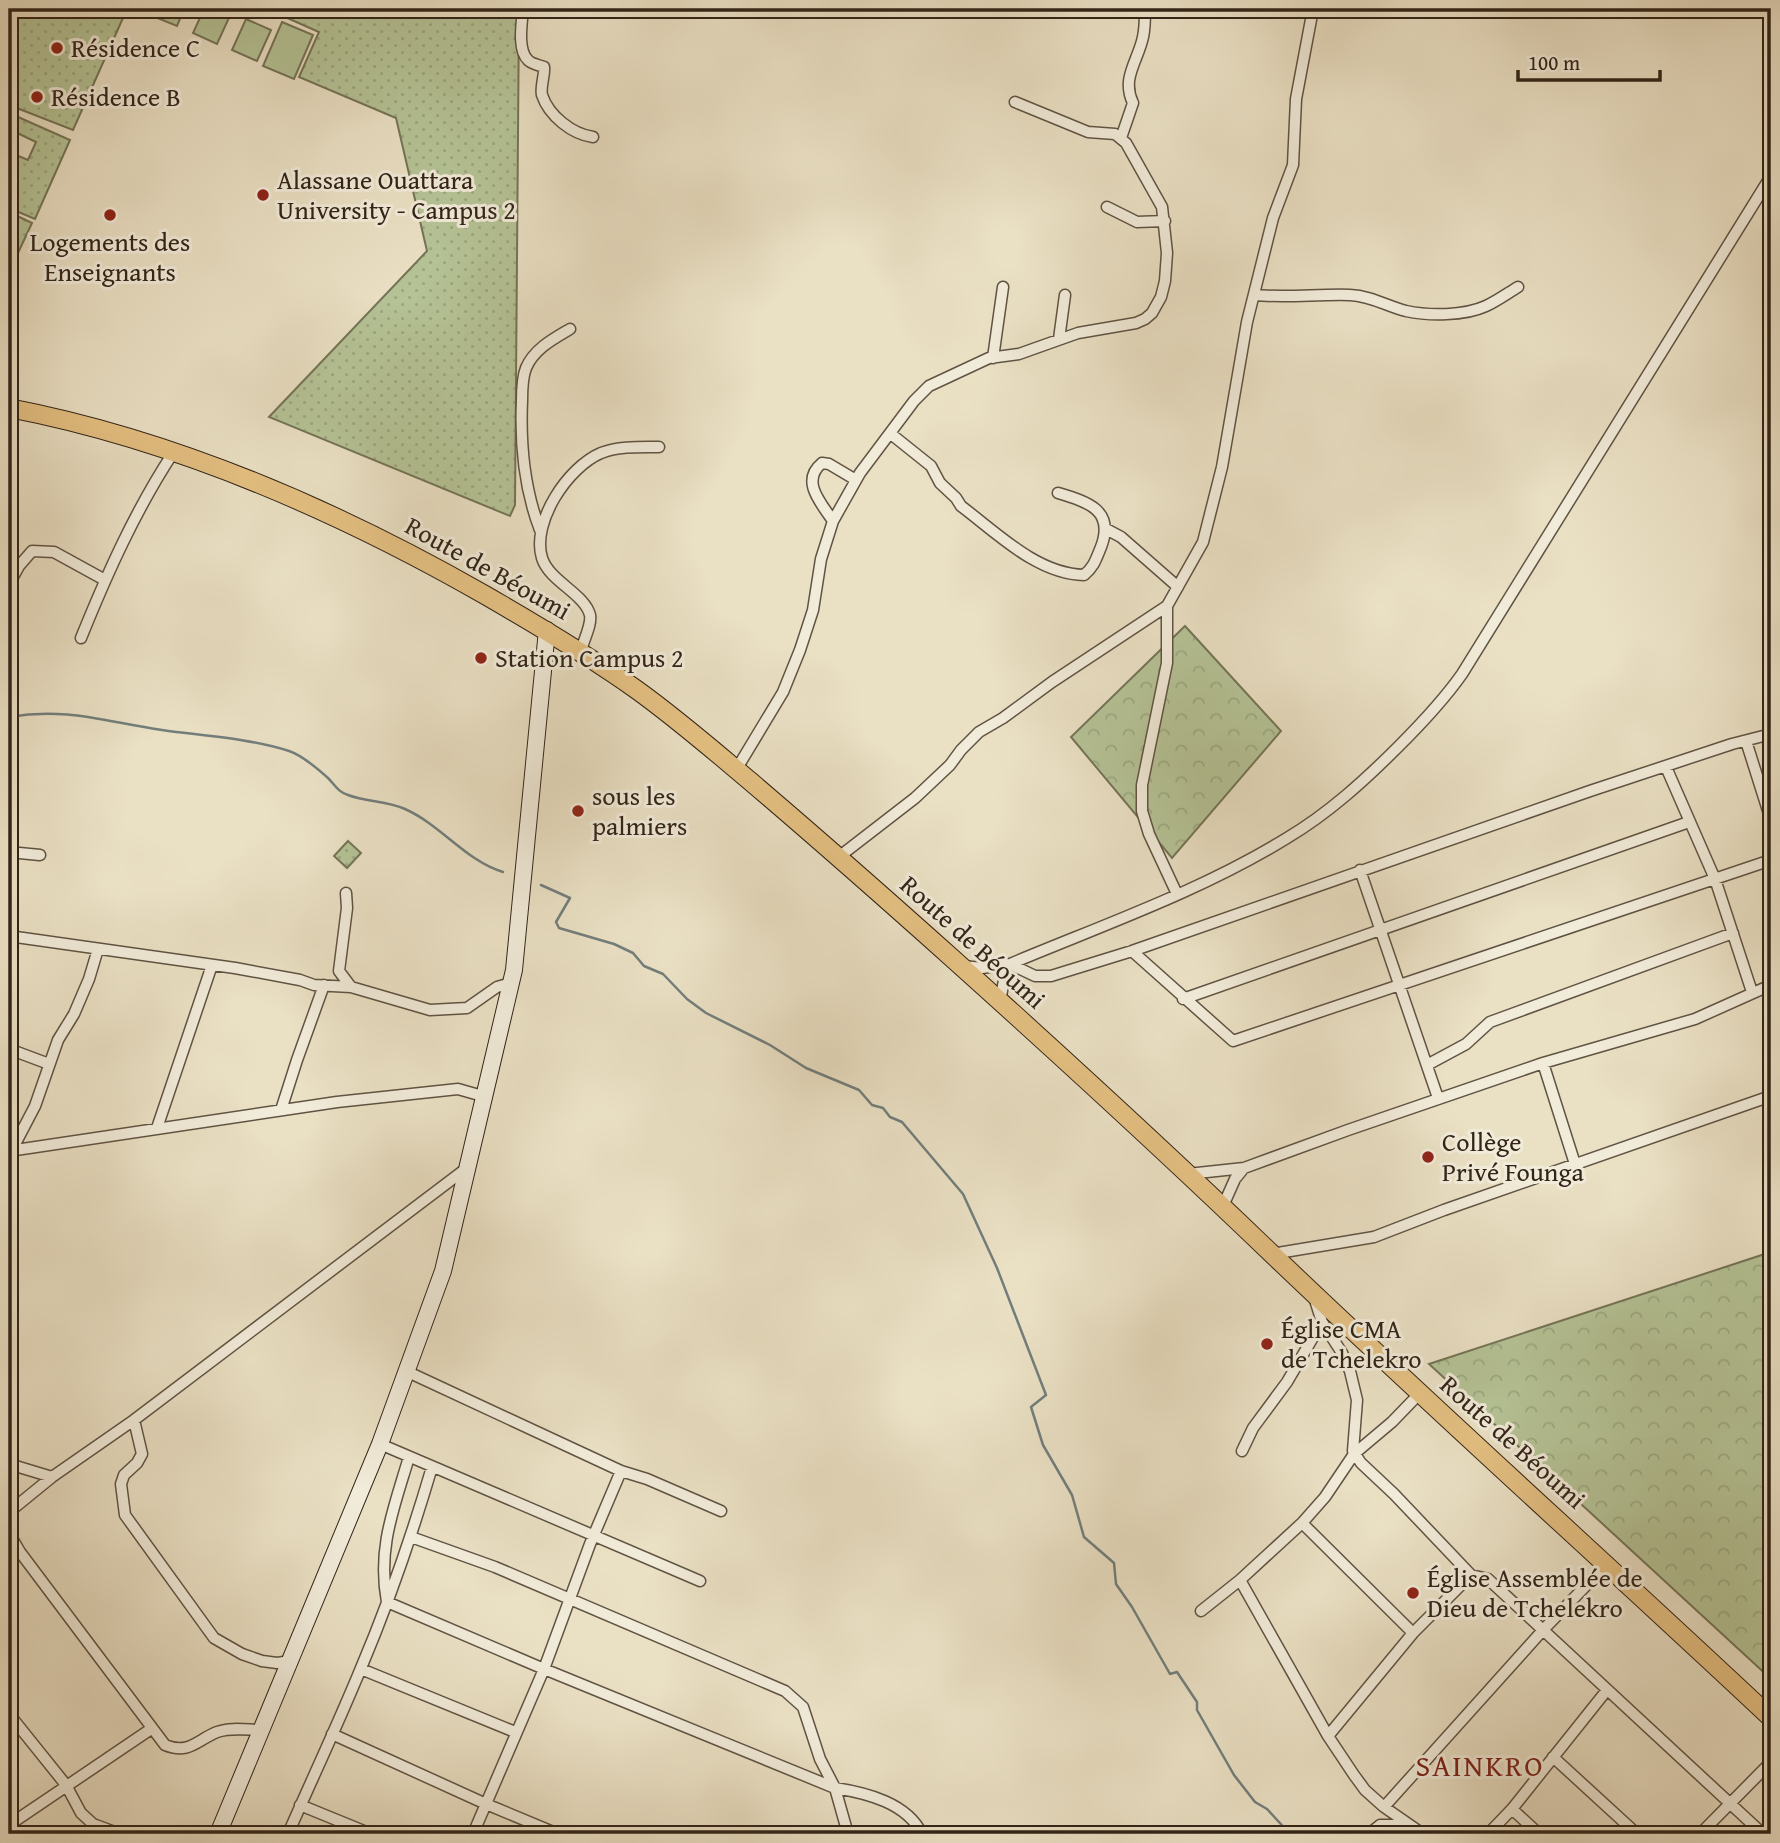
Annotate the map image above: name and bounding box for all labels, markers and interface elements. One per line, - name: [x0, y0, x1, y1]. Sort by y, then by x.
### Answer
- place label: Résidence C: [71, 28, 200, 67]
- scale bar: [1518, 38, 1659, 82]
- marker: Résidence C: [49, 40, 65, 56]
- text: 100 m: [1528, 47, 1580, 78]
- place label: Résidence B: [51, 77, 181, 116]
- marker: Résidence B: [29, 89, 45, 105]
- place label: Alassane Ouattara University - Campus 2: [277, 160, 516, 229]
- marker: Alassane Ouattara University - Campus 2: [255, 187, 271, 203]
- marker: Logements des Enseignants: [102, 207, 118, 223]
- place label: Logements des Enseignants: [30, 222, 190, 291]
- street label: Route de Béoumi: [398, 506, 578, 629]
- place label: Station Campus 2: [495, 638, 684, 677]
- marker: Station Campus 2: [473, 650, 489, 666]
- place label: sous les palmiers: [592, 776, 687, 845]
- marker: sous les palmiers: [570, 803, 586, 819]
- street label: Route de Béoumi: [892, 866, 1055, 1018]
- place label: Collège Privé Founga: [1442, 1122, 1584, 1191]
- marker: Collège Privé Founga: [1420, 1149, 1436, 1165]
- place label: Église CMA de Tchelekro: [1281, 1309, 1422, 1378]
- marker: Église CMA de Tchelekro: [1259, 1336, 1275, 1352]
- street label: Route de Béoumi: [1432, 1366, 1595, 1518]
- place label: Église Assemblée de Dieu de Tchelekro: [1427, 1558, 1643, 1627]
- marker: Église Assemblée de Dieu de Tchelekro: [1405, 1585, 1421, 1601]
- district label: SAINKRO: [1416, 1743, 1544, 1787]

